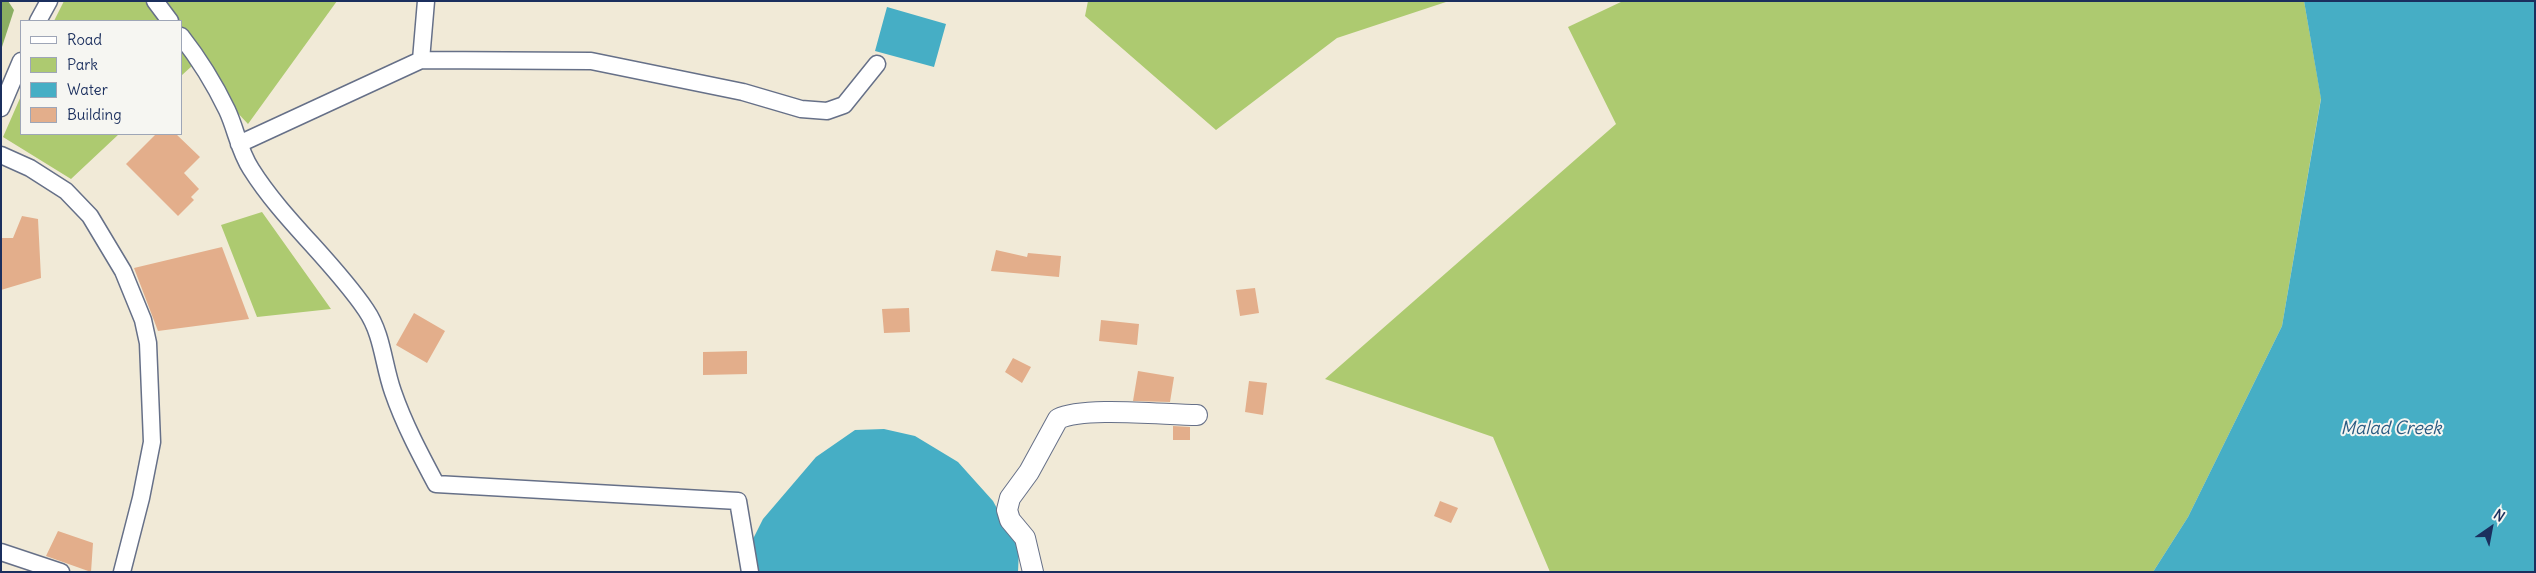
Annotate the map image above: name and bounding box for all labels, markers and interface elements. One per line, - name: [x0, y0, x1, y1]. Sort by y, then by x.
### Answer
- legend: [20, 20, 182, 135]
- text: Road: [67, 30, 102, 49]
- text: Park: [67, 55, 98, 74]
- text: Water: [67, 80, 108, 99]
- text: Building: [67, 105, 122, 124]
- water label: Malad Creek: [2341, 418, 2441, 440]
- north arrow: [2466, 503, 2516, 553]
- text: N: [2490, 505, 2508, 526]

